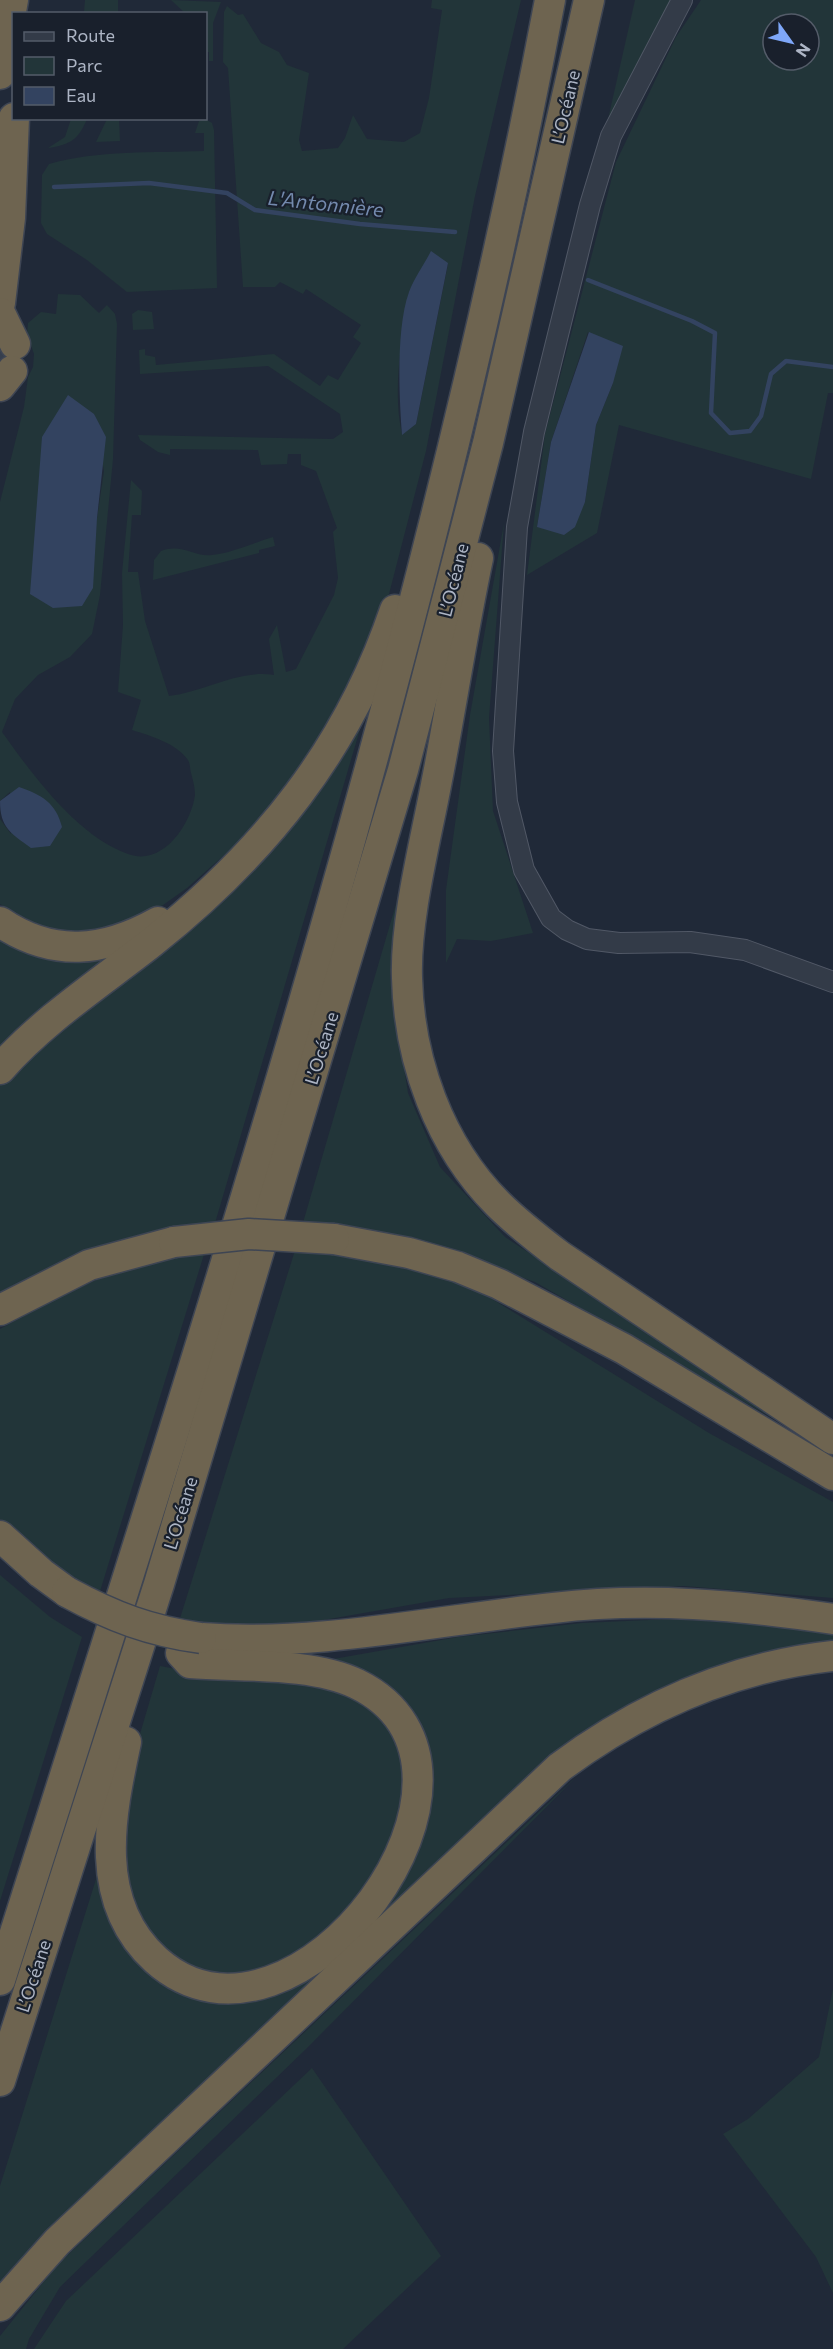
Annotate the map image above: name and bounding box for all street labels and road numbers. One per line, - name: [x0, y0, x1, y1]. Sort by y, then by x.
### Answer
- street label: L’Océane: [546, 68, 584, 146]
- street label: L’Océane: [433, 541, 473, 619]
- street label: L’Océane: [300, 1009, 342, 1087]
- street label: L’Océane: [159, 1474, 201, 1552]
- street label: L’Océane: [11, 1937, 55, 2015]

